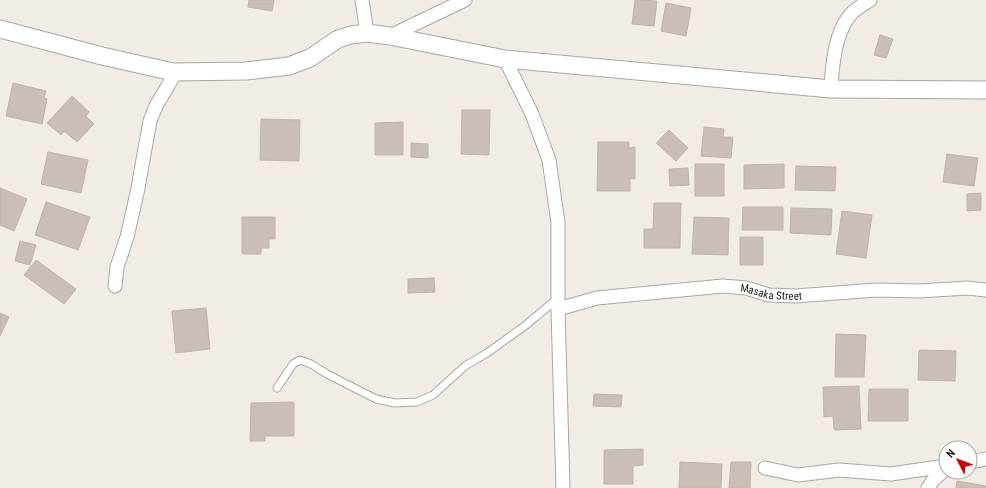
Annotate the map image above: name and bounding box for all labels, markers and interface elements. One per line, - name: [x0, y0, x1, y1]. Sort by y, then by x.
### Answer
- street label: Masaka Street: [740, 281, 802, 303]
- north arrow: [938, 440, 978, 480]
- text: N: [944, 447, 958, 461]

